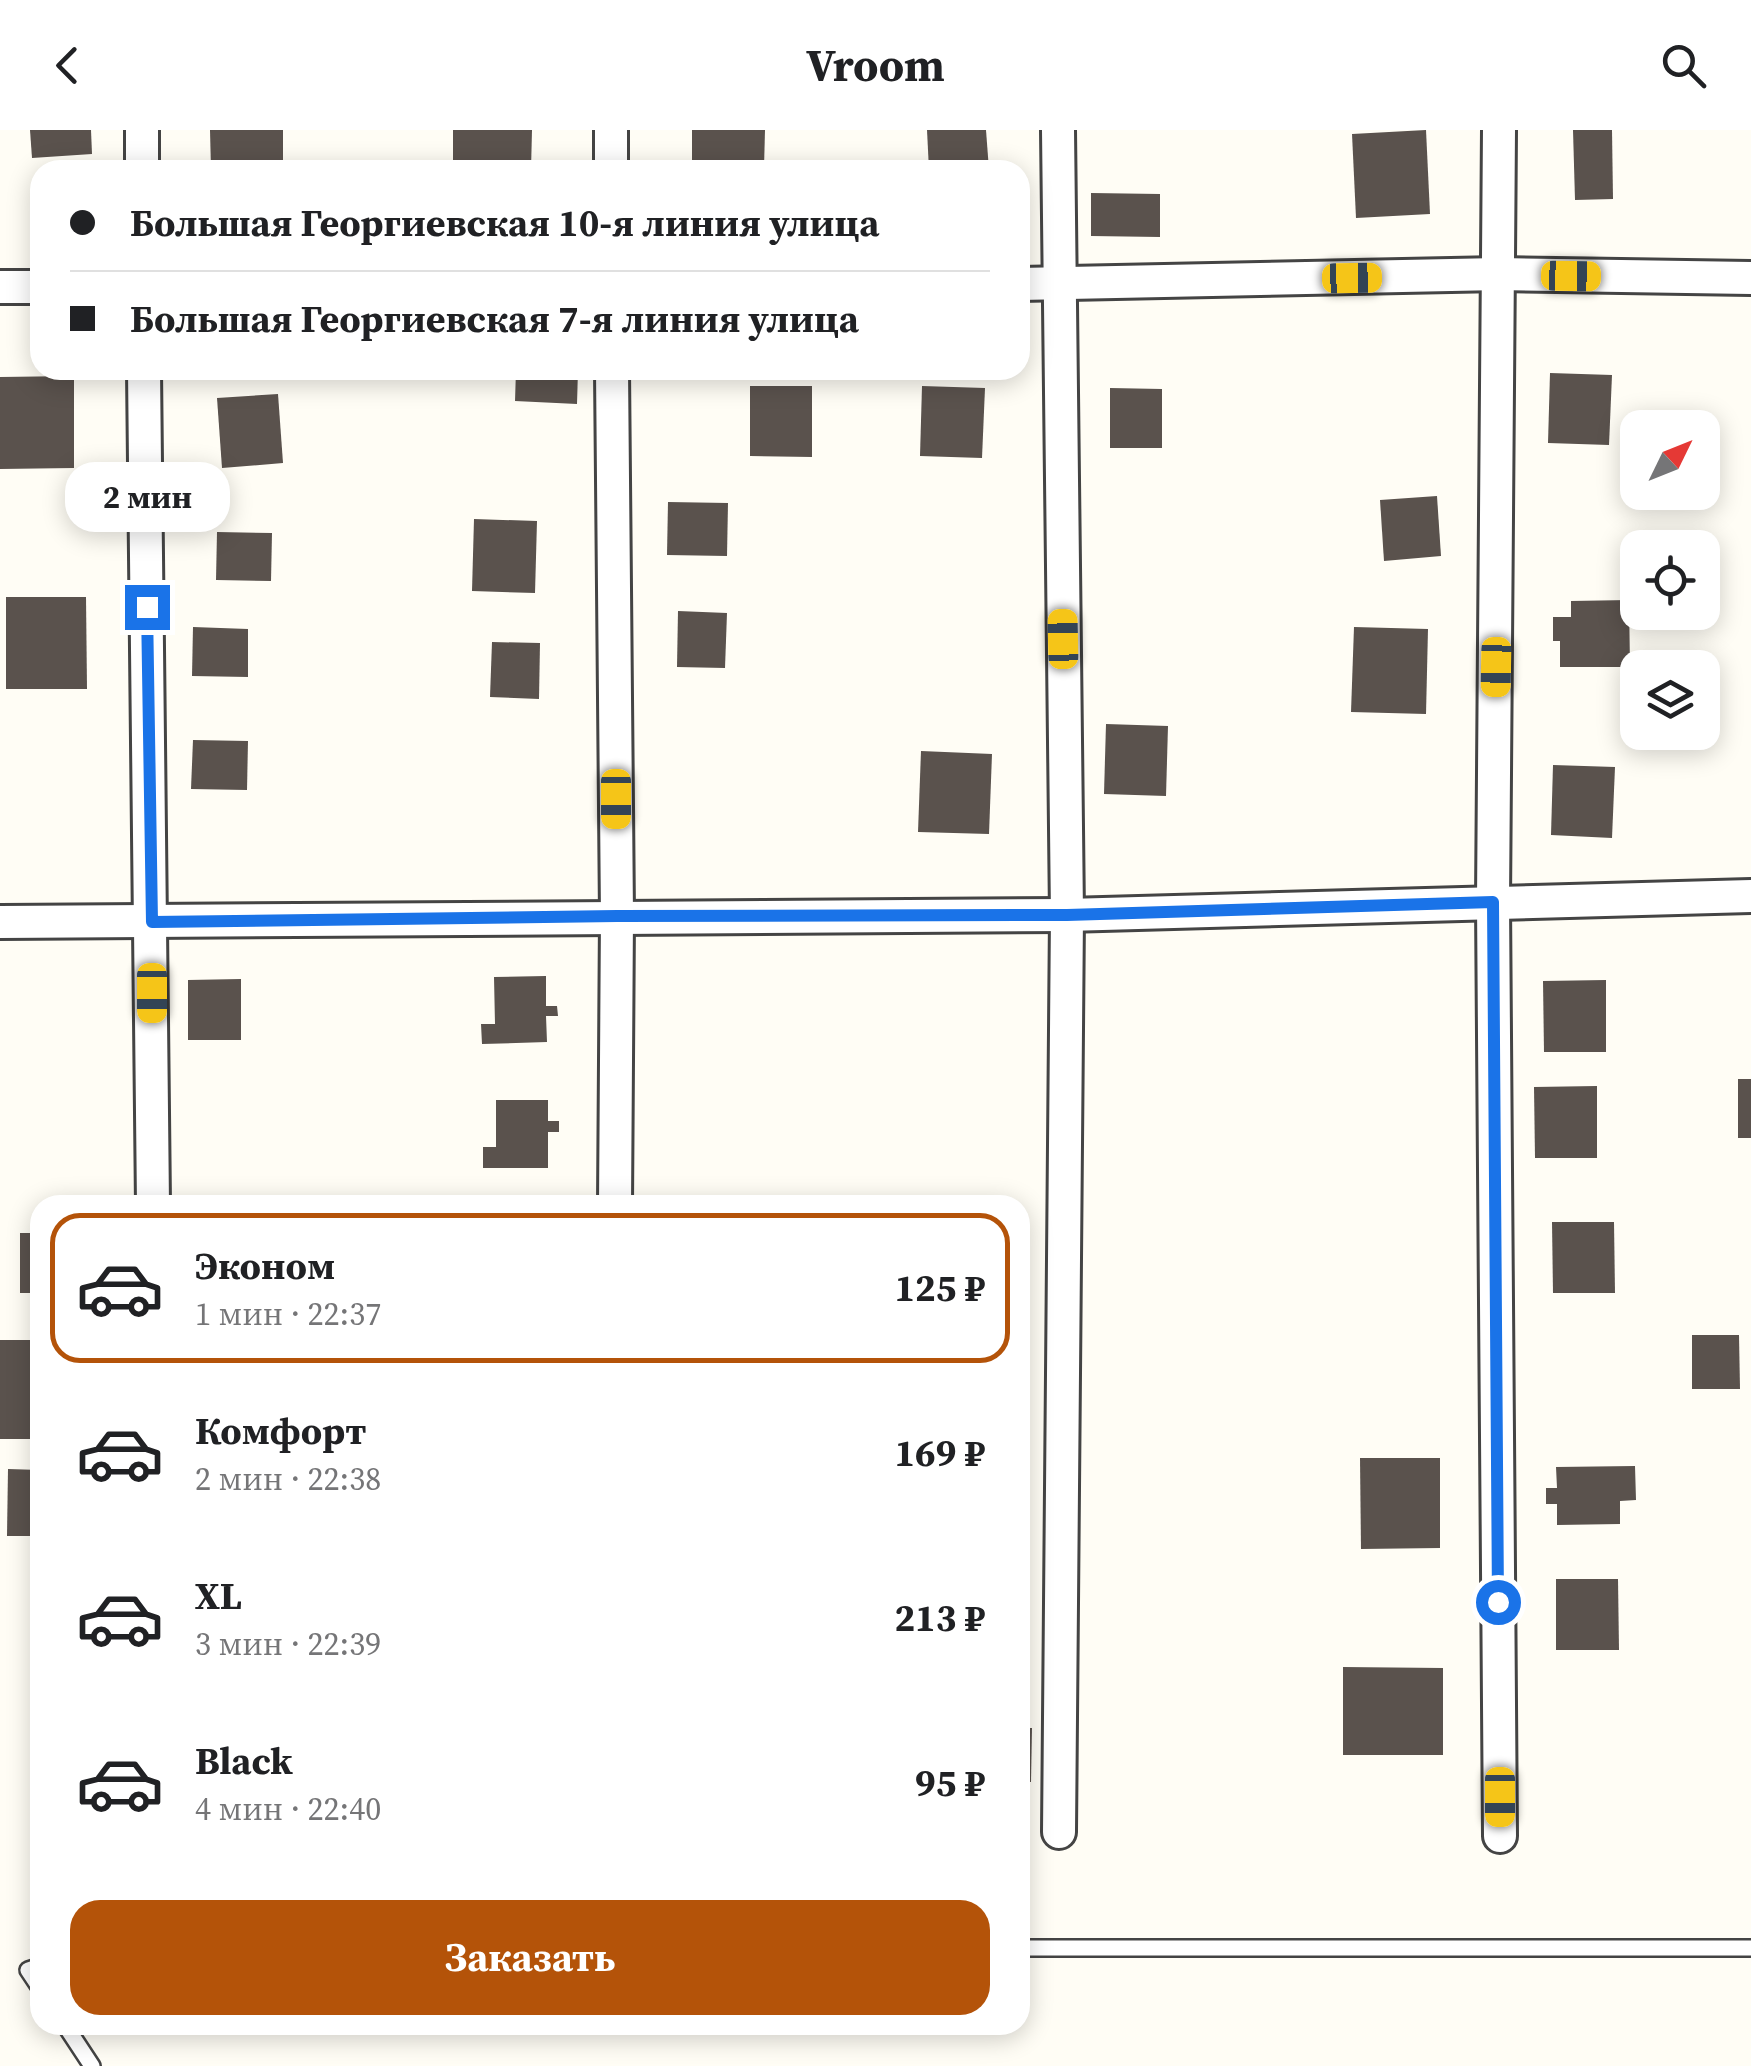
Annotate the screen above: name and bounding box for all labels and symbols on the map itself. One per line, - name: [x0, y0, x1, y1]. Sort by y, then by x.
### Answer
- car: [1541, 260, 1601, 292]
- car: [1322, 262, 1382, 294]
- north arrow: [1620, 410, 1720, 510]
- callout: 2 мин: [64, 462, 230, 532]
- route end: [125, 585, 170, 630]
- car: [1047, 609, 1079, 669]
- car: [1480, 637, 1512, 697]
- car: [601, 769, 631, 829]
- car: [137, 963, 167, 1023]
- route start: [1476, 1580, 1521, 1625]
- car: [1485, 1767, 1515, 1827]

